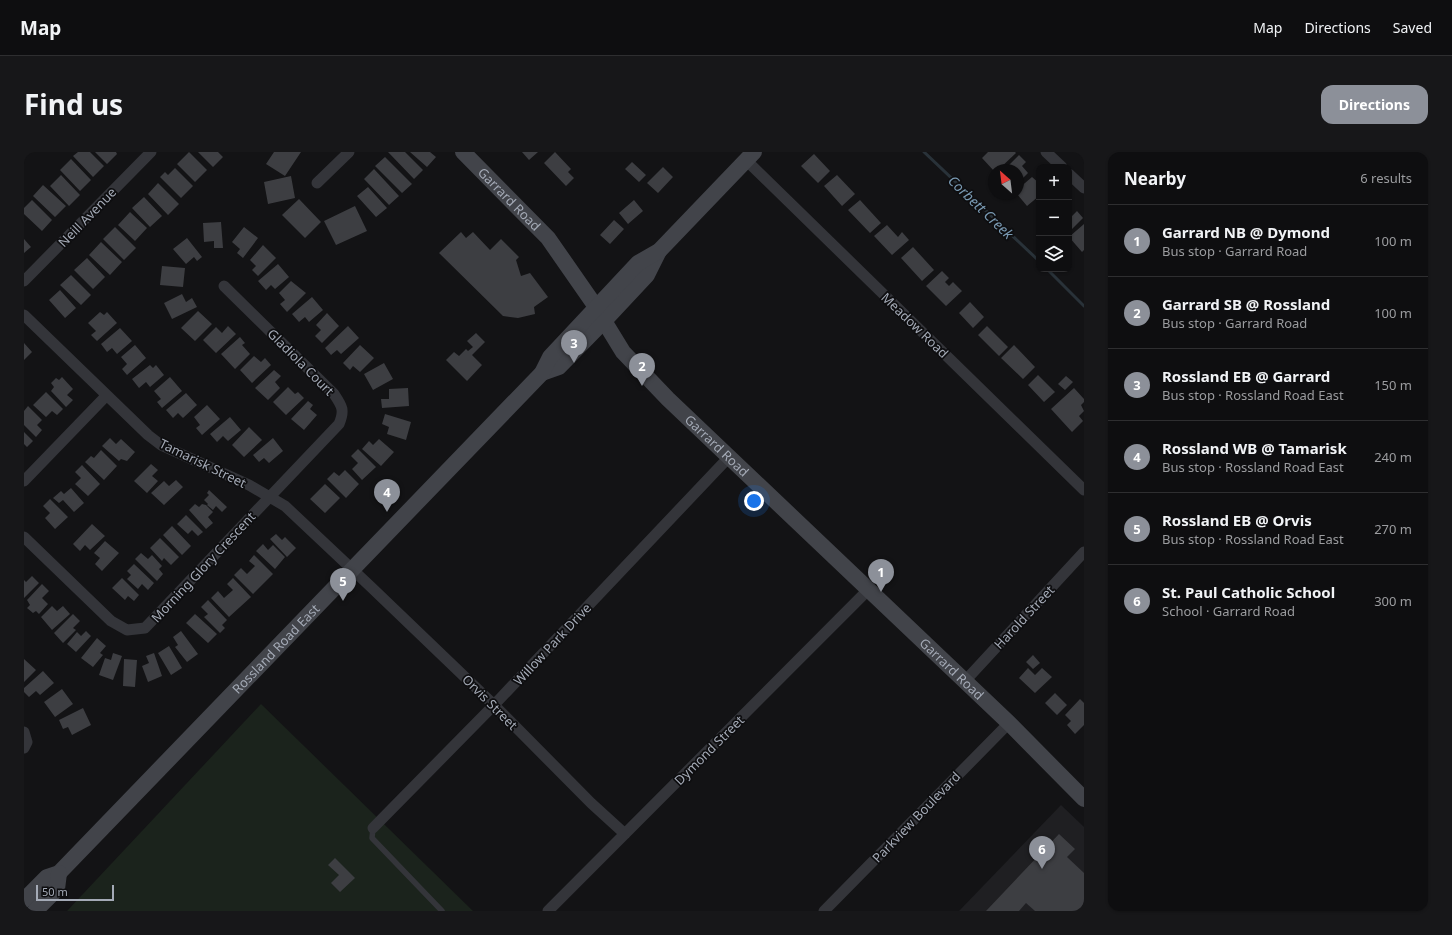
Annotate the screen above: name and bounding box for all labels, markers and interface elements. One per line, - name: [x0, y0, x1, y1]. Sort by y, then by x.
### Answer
- text: Map: [20, 15, 61, 41]
- text: Map: [1253, 18, 1282, 37]
- text: Directions: [1304, 18, 1371, 37]
- text: Saved: [1393, 18, 1432, 37]
- text: Find us: [24, 85, 123, 123]
- button: Directions: [1321, 85, 1428, 124]
- street label: Garrard Road: [474, 163, 545, 235]
- north arrow: [988, 164, 1024, 200]
- map controls: [1036, 164, 1072, 272]
- button: +: [1036, 164, 1072, 200]
- text: Nearby: [1124, 167, 1186, 190]
- text: 6 results: [1360, 169, 1412, 187]
- water label: Corbett Creek: [944, 171, 1019, 244]
- street label: Neill Avenue: [54, 183, 120, 251]
- button: −: [1036, 200, 1072, 236]
- text: Garrard NB @ Dymond: [1162, 222, 1330, 242]
- text: 1: [1133, 232, 1141, 250]
- text: 100 m: [1374, 232, 1412, 250]
- button: layers: [1036, 236, 1072, 272]
- text: Bus stop · Garrard Road: [1162, 242, 1307, 260]
- street label: Meadow Road: [878, 288, 952, 362]
- text: Garrard SB @ Rossland: [1162, 294, 1330, 314]
- text: 2: [1133, 304, 1141, 322]
- text: 100 m: [1374, 304, 1412, 322]
- text: Bus stop · Garrard Road: [1162, 314, 1307, 332]
- street label: Gladiola Court: [264, 325, 339, 400]
- pin: 3: [561, 330, 587, 363]
- pin: 2: [629, 353, 655, 386]
- text: Rossland EB @ Garrard: [1162, 366, 1330, 386]
- text: 3: [1133, 376, 1141, 394]
- text: 150 m: [1374, 376, 1412, 394]
- text: Bus stop · Rossland Road East: [1162, 386, 1344, 404]
- street label: Garrard Road: [681, 411, 753, 480]
- street label: Tamarisk Street: [157, 434, 250, 492]
- text: Rossland WB @ Tamarisk: [1162, 438, 1347, 458]
- text: 4: [1133, 448, 1141, 466]
- text: 240 m: [1374, 448, 1412, 466]
- text: Bus stop · Rossland Road East: [1162, 458, 1344, 476]
- pin: 4: [374, 479, 400, 512]
- your location: [744, 491, 764, 511]
- street label: Morning Glory Crescent: [147, 508, 259, 626]
- text: Rossland EB @ Orvis: [1162, 510, 1312, 530]
- text: 5: [1133, 520, 1141, 538]
- text: 270 m: [1374, 520, 1412, 538]
- text: Bus stop · Rossland Road East: [1162, 530, 1344, 548]
- pin: 1: [868, 559, 894, 592]
- pin: 5: [330, 568, 356, 601]
- street label: Harold Street: [990, 581, 1058, 653]
- text: St. Paul Catholic School: [1162, 582, 1335, 602]
- text: 6: [1133, 592, 1141, 610]
- text: 300 m: [1374, 592, 1412, 610]
- street label: Willow Park Drive: [509, 599, 595, 689]
- street label: Rossland Road East: [228, 600, 324, 698]
- text: School · Garrard Road: [1162, 602, 1295, 620]
- street label: Garrard Road: [916, 634, 988, 704]
- street label: Orvis Street: [458, 670, 522, 734]
- street label: Dymond Street: [670, 711, 748, 789]
- street label: Parkview Boulevard: [868, 768, 964, 866]
- pin: 6: [1029, 836, 1055, 869]
- scale bar: [36, 883, 114, 902]
- text: 50 m: [42, 884, 68, 899]

